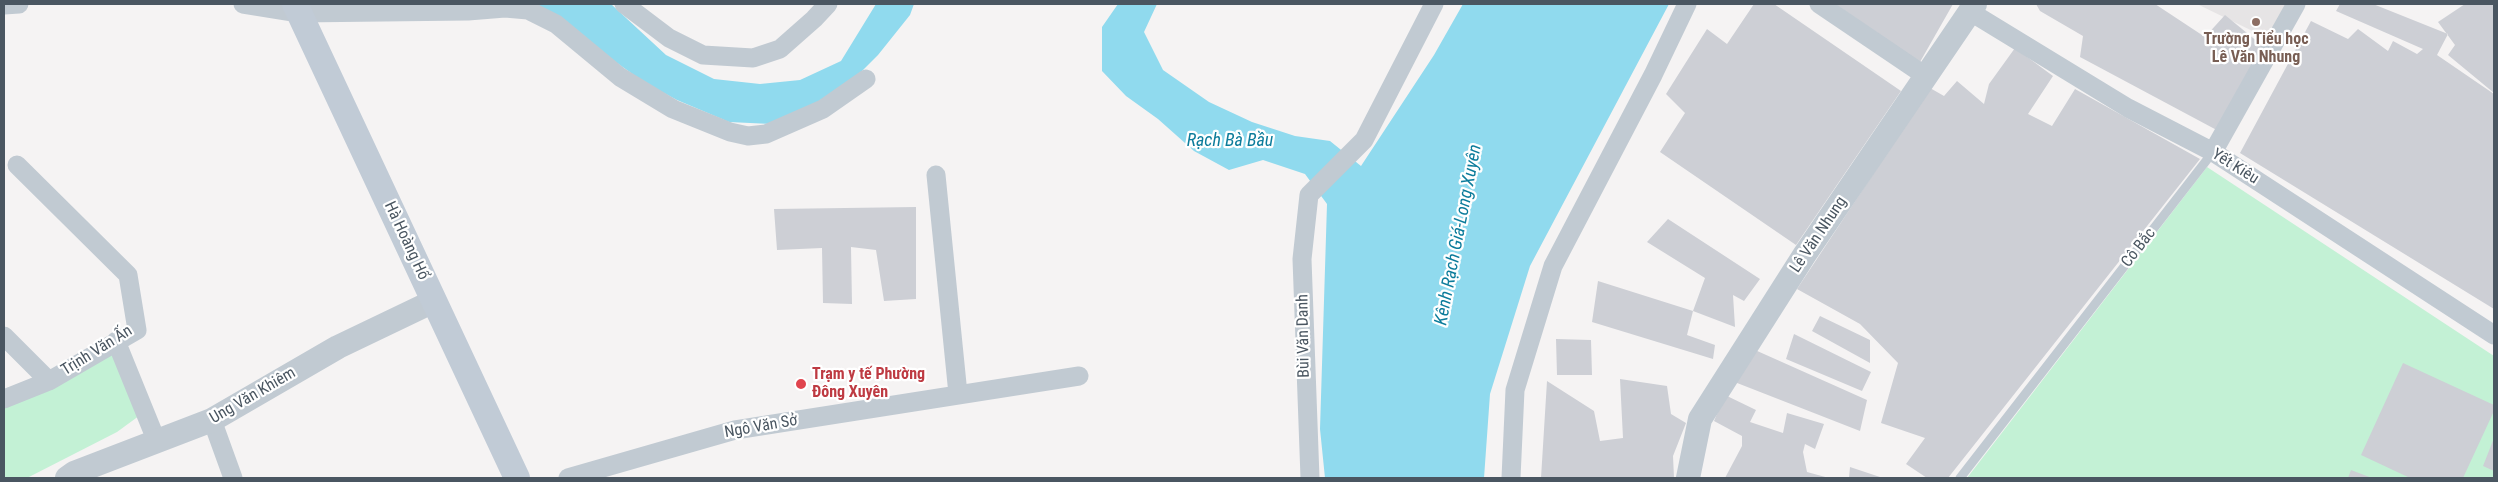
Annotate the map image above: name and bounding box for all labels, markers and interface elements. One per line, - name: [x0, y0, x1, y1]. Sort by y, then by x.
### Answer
- marker: Trường Tiểu học Lê Văn Nhung: [2250, 16, 2262, 28]
- place label: Trường Tiểu học Lê Văn Nhung: [2203, 30, 2309, 68]
- water label: Rạch Bà Bầu: [1187, 130, 1273, 152]
- water label: Kênh Rạch Giá-Long Xuyên: [1431, 143, 1487, 327]
- street label: Yết Kiêu: [2208, 145, 2262, 189]
- street label: Lê Văn Nhung: [1787, 193, 1851, 277]
- street label: Hà Hoàng Hổ: [380, 199, 432, 283]
- street label: Cô Bắc: [2118, 225, 2160, 271]
- street label: Bùi Văn Danh: [1294, 294, 1314, 378]
- street label: Trịnh Văn Ấn: [58, 322, 136, 380]
- street label: Ung Văn Khiêm: [207, 364, 299, 428]
- place label: Trạm y tế Phường Đông Xuyên: [812, 365, 925, 403]
- marker: Trạm y tế Phường Đông Xuyên: [794, 377, 808, 391]
- street label: Ngô Văn Sở: [723, 411, 799, 443]

